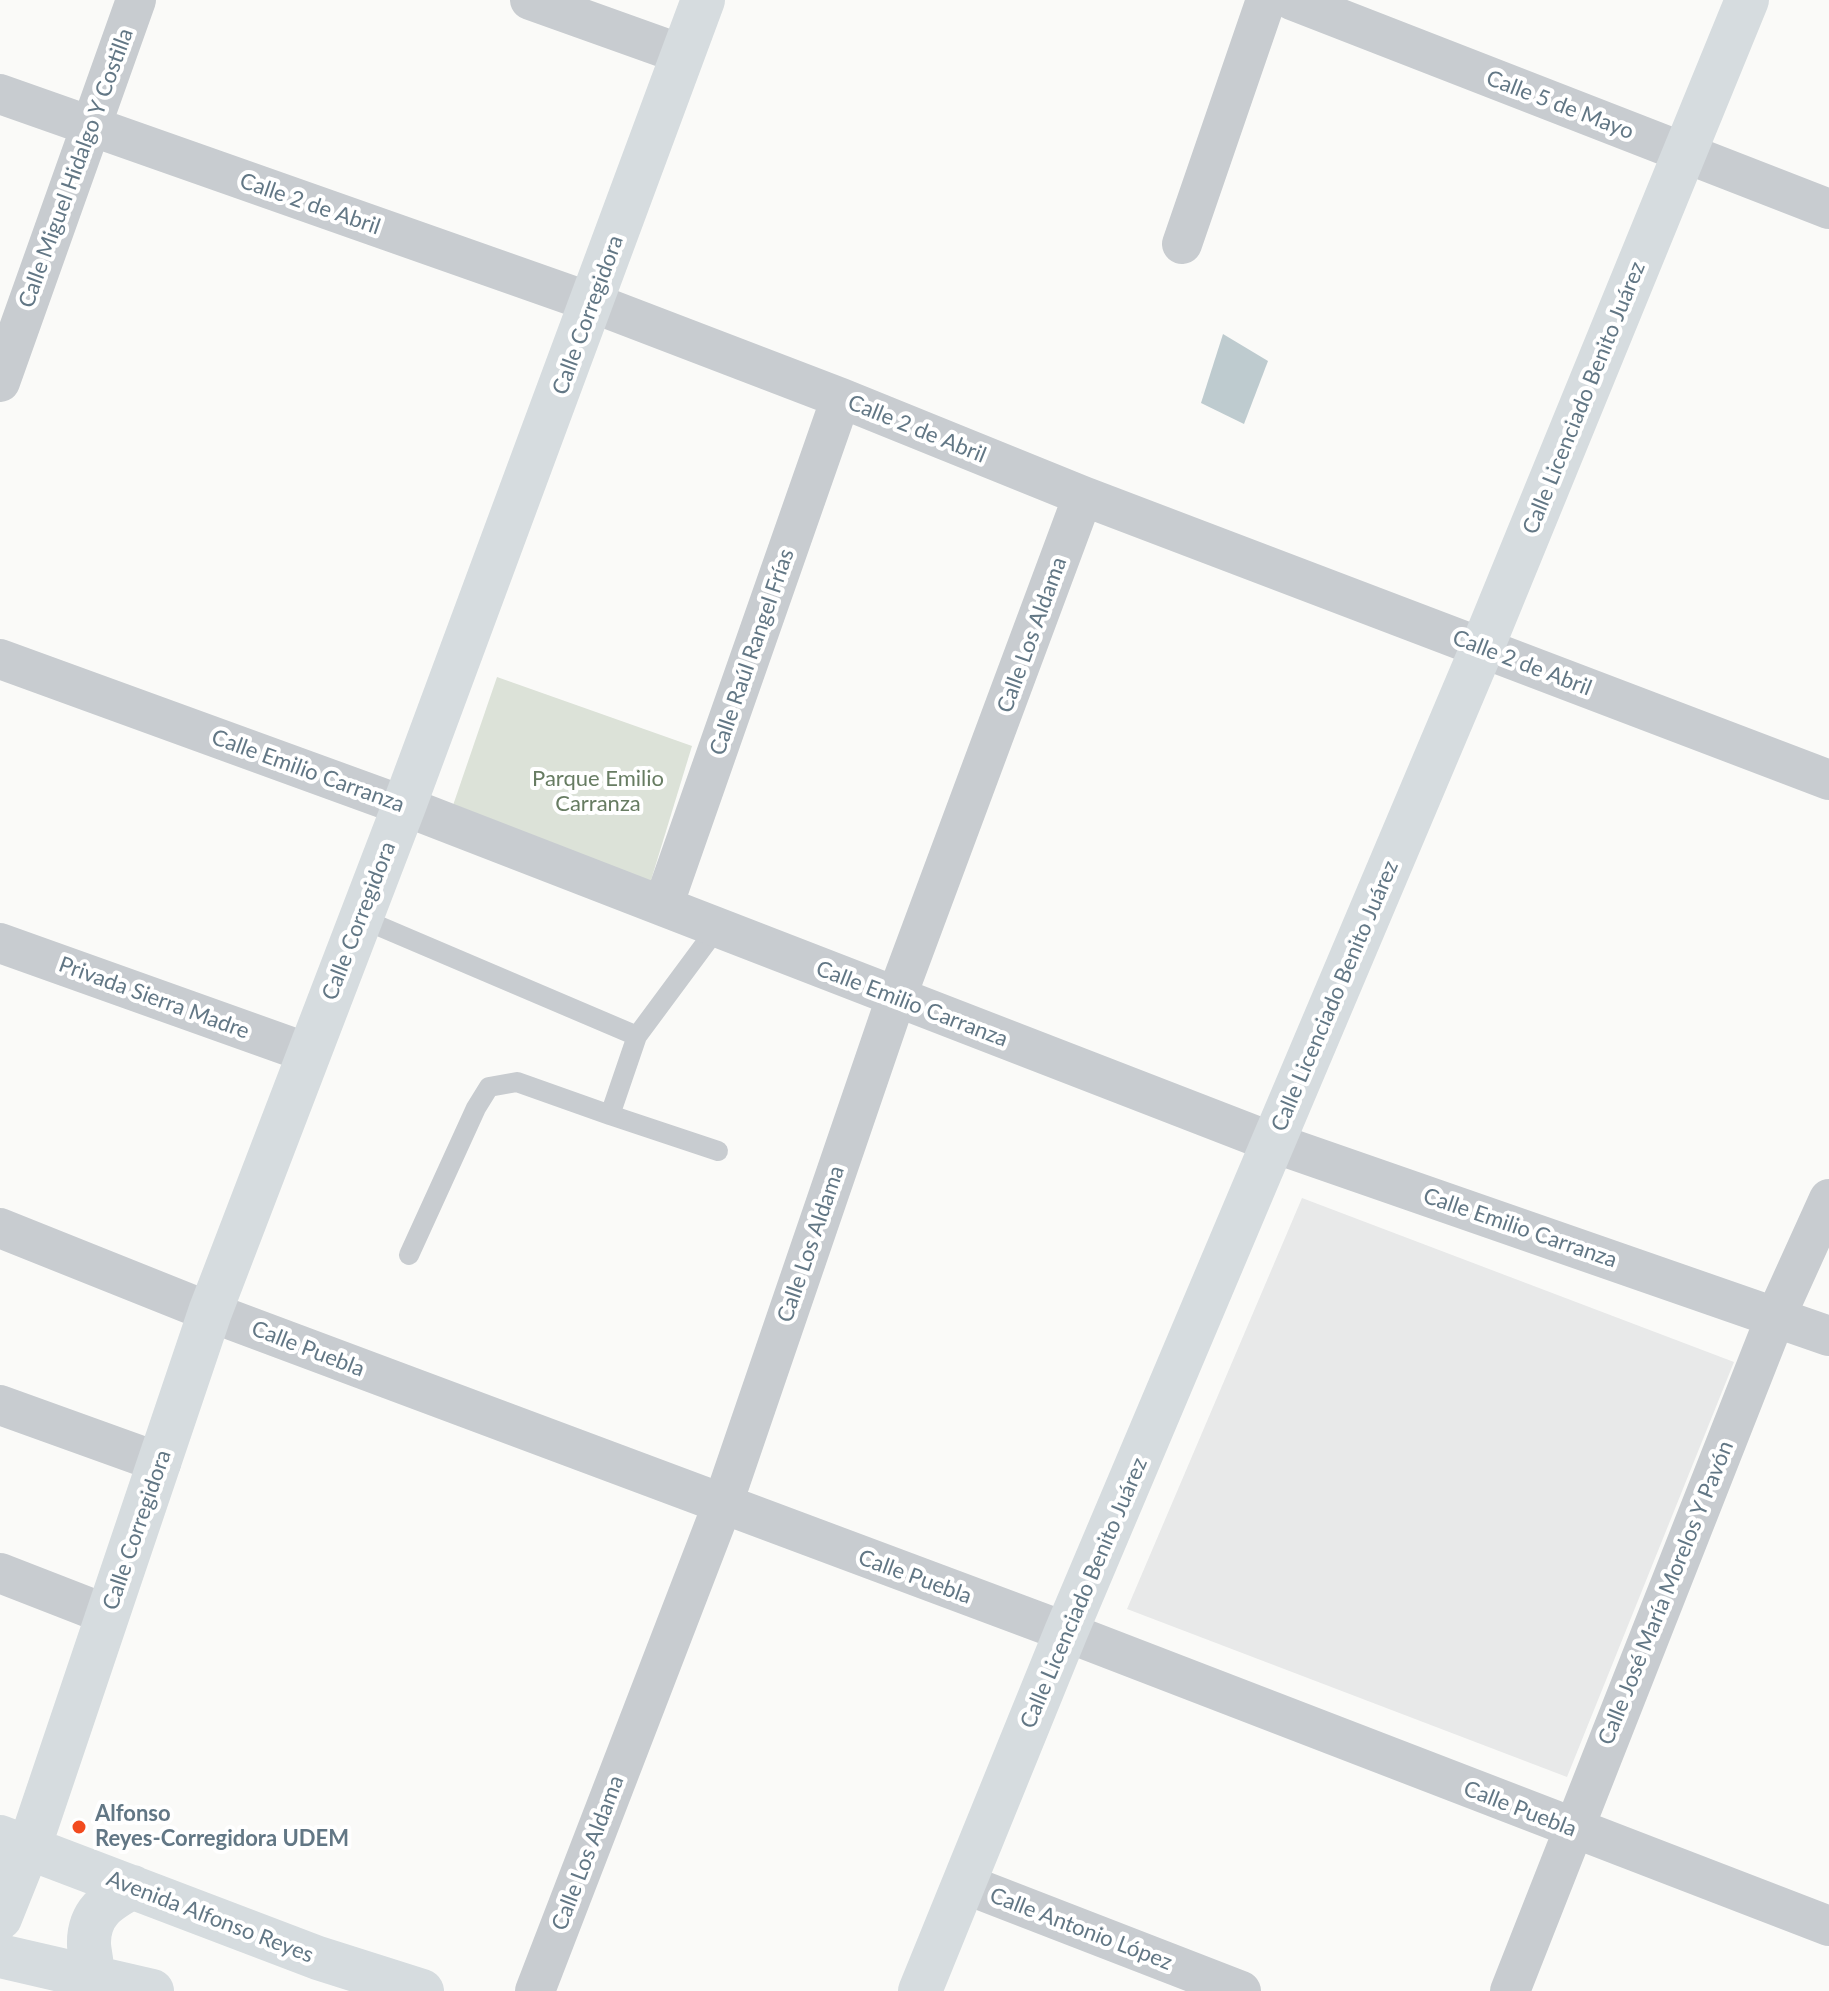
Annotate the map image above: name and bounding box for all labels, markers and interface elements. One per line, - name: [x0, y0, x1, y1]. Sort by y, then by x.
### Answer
- street label: Calle Miguel Hidalgo Y Costilla: [13, 25, 139, 311]
- street label: Calle 5 de Mayo: [1483, 65, 1637, 145]
- street label: Calle 2 de Abril: [236, 168, 384, 240]
- street label: Calle Corregidora: [547, 232, 629, 398]
- street label: Calle Licenciado Benito Juárez: [1517, 258, 1651, 538]
- street label: Calle 2 de Abril: [844, 389, 990, 469]
- street label: Calle Raúl Rangel Frías: [704, 545, 800, 759]
- street label: Calle Los Aldama: [992, 554, 1072, 716]
- street label: Calle 2 de Abril: [1449, 624, 1595, 702]
- street label: Calle Emilio Carranza: [208, 724, 408, 818]
- park label: Parque Emilio Carranza: [532, 766, 664, 818]
- street label: Calle Corregidora: [317, 838, 401, 1004]
- street label: Calle Licenciado Benito Juárez: [1266, 857, 1404, 1135]
- street label: Privada Sierra Madre: [55, 951, 253, 1045]
- street label: Calle Emilio Carranza: [812, 955, 1012, 1053]
- street label: Calle Los Aldama: [772, 1162, 850, 1326]
- street label: Calle Emilio Carranza: [1420, 1182, 1620, 1274]
- street label: Calle Puebla: [248, 1315, 368, 1383]
- street label: Calle José María Morelos Y Pavón: [1593, 1437, 1739, 1749]
- street label: Calle Corregidora: [97, 1446, 177, 1614]
- street label: Calle Licenciado Benito Juárez: [1015, 1454, 1153, 1732]
- street label: Calle Puebla: [855, 1544, 975, 1610]
- street label: Calle Los Aldama: [546, 1772, 630, 1934]
- street label: Calle Puebla: [1460, 1775, 1580, 1843]
- place label: Alfonso Reyes-Corregidora UDEM: [95, 1801, 349, 1852]
- marker: Alfonso Reyes-Corregidora UDEM: [70, 1818, 88, 1836]
- street label: Avenida Alfonso Reyes: [103, 1865, 317, 1969]
- street label: Calle Antonio López: [986, 1882, 1176, 1976]

